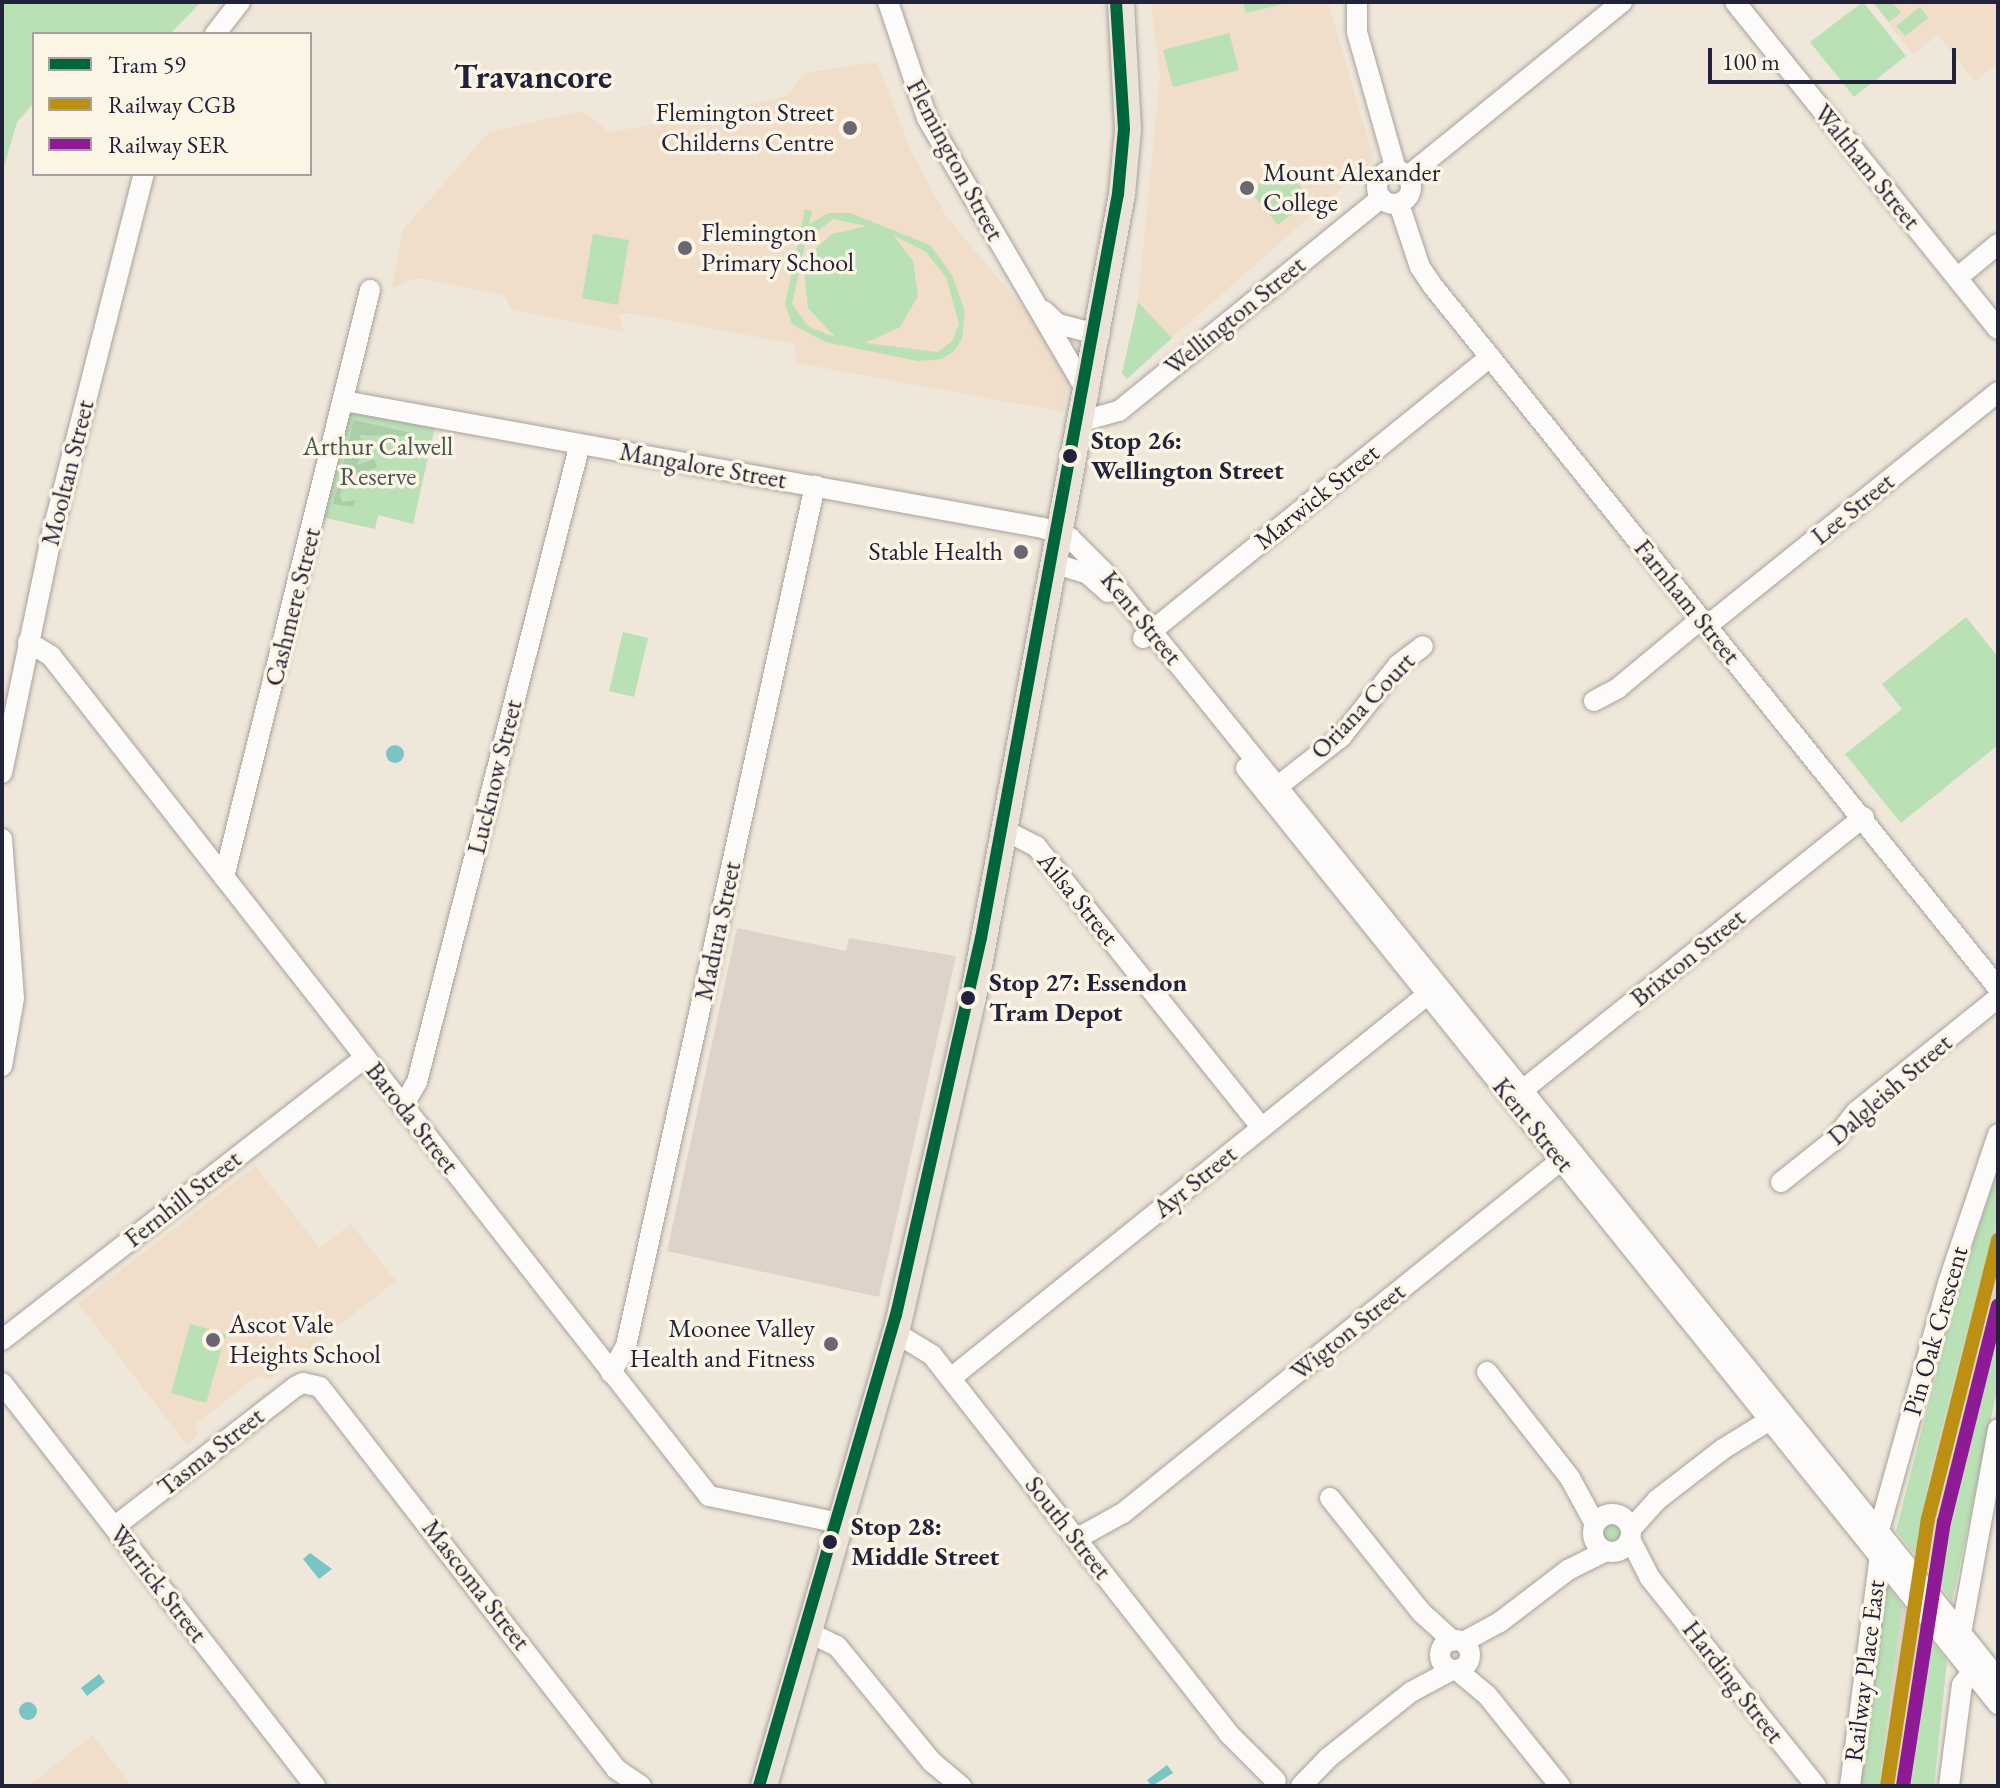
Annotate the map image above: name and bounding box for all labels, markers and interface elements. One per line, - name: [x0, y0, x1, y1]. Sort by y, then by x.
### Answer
- legend: [32, 32, 312, 176]
- scale bar: [1712, 32, 1960, 82]
- text: 100 m: [1722, 46, 1780, 77]
- text: Tram 59: [108, 49, 186, 80]
- district label: Travancore: [454, 57, 612, 97]
- street label: Flemington Street: [899, 74, 1011, 246]
- text: Railway CGB: [108, 89, 236, 120]
- place label: Flemington Street Childerns Centre: [656, 97, 834, 158]
- street label: Waltham Street: [1807, 98, 1927, 236]
- marker: Flemington Street Childerns Centre: [841, 119, 859, 137]
- text: Railway SER: [108, 129, 229, 160]
- place label: Mount Alexander College: [1263, 157, 1440, 218]
- marker: Mount Alexander College: [1238, 179, 1256, 197]
- place label: Flemington Primary School: [701, 217, 854, 278]
- marker: Flemington Primary School: [676, 239, 694, 257]
- street label: Wellington Street: [1158, 250, 1312, 382]
- street label: Mooltan Street: [35, 397, 101, 549]
- place label: Stop 26: Wellington Street: [1091, 425, 1284, 486]
- park label: Arthur Calwell Reserve: [303, 431, 453, 492]
- street label: Mangalore Street: [617, 436, 789, 496]
- street label: Marwick Street: [1248, 437, 1386, 557]
- marker: Stop 26: Wellington Street: [1056, 442, 1084, 470]
- street label: Lee Street: [1805, 466, 1901, 552]
- street label: Cashmere Street: [258, 525, 328, 689]
- street label: Farnham Street: [1627, 533, 1747, 671]
- place label: Stable Health: [868, 536, 1003, 568]
- marker: Stable Health: [1010, 541, 1032, 563]
- street label: Kent Street: [1094, 565, 1188, 671]
- street label: Oriana Court: [1304, 646, 1422, 766]
- street label: Lucknow Street: [461, 697, 529, 857]
- street label: Ailsa Street: [1031, 846, 1125, 952]
- street label: Madura Street: [688, 859, 748, 1003]
- street label: Brixton Street: [1624, 902, 1752, 1014]
- place label: Stop 27: Essendon Tram Depot: [989, 967, 1187, 1028]
- marker: Stop 27: Essendon Tram Depot: [954, 984, 982, 1012]
- street label: Dalgleish Street: [1822, 1028, 1958, 1152]
- street label: Baroda Street: [359, 1056, 465, 1180]
- street label: Kent Street: [1486, 1072, 1580, 1178]
- street label: Ayr Street: [1147, 1139, 1243, 1225]
- street label: Fernhill Street: [118, 1144, 248, 1254]
- street label: Pin Oak Crescent: [1897, 1243, 1975, 1419]
- street label: Wigton Street: [1285, 1276, 1411, 1388]
- place label: Ascot Vale Heights School: [229, 1309, 381, 1370]
- place label: Moonee Valley Health and Fitness: [629, 1313, 815, 1374]
- marker: Ascot Vale Heights School: [204, 1331, 222, 1349]
- marker: Moonee Valley Health and Fitness: [822, 1335, 840, 1353]
- street label: Tasma Street: [152, 1401, 270, 1503]
- street label: South Street: [1018, 1470, 1118, 1586]
- place label: Stop 28: Middle Street: [851, 1511, 999, 1572]
- street label: Mascoma Street: [415, 1513, 537, 1657]
- street label: Warrick Street: [102, 1519, 214, 1649]
- marker: Stop 28: Middle Street: [816, 1528, 844, 1556]
- street label: Railway Place East: [1838, 1578, 1892, 1764]
- street label: Harding Street: [1675, 1614, 1791, 1750]

